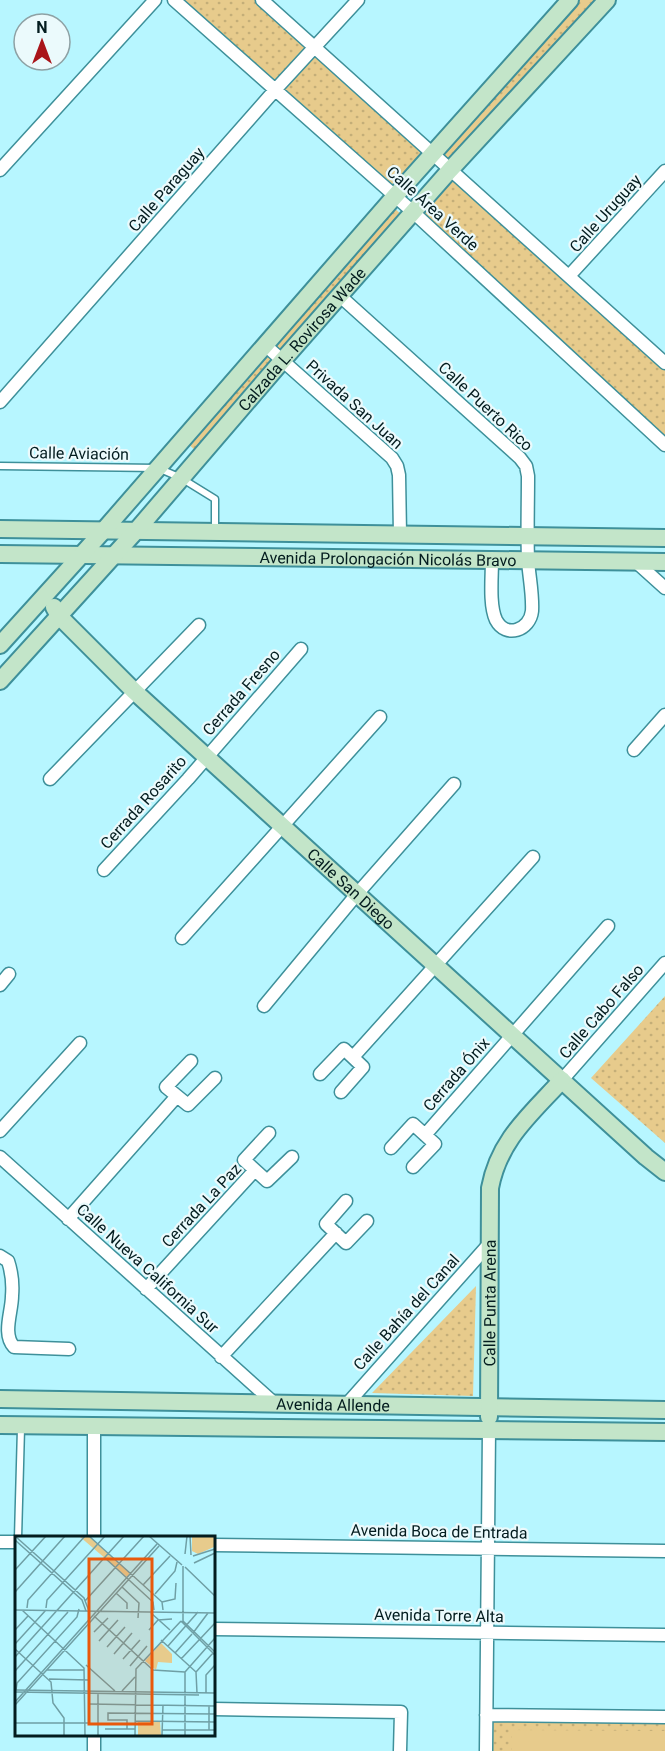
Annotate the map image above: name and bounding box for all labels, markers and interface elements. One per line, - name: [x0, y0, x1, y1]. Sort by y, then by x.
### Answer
- north arrow: [12, 12, 72, 72]
- text: N: [36, 18, 48, 37]
- street label: Calle Paraguay: [124, 143, 209, 236]
- street label: Calle Área Verde: [383, 162, 483, 255]
- street label: Calle Uruguay: [566, 170, 645, 256]
- street label: Calzada L. Rovirosa Wade: [234, 264, 370, 415]
- street label: Privada San Juan: [302, 356, 407, 453]
- street label: Calle Puerto Rico: [435, 358, 537, 455]
- street label: Calle Aviación: [29, 443, 129, 464]
- street label: Avenida Prolongación Nicolás Bravo: [259, 548, 517, 570]
- street label: Cerrada Fresno: [199, 645, 284, 739]
- street label: Cerrada Rosarito: [96, 752, 190, 853]
- street label: Calle San Diego: [303, 845, 398, 934]
- street label: Calle Cabo Falso: [555, 960, 648, 1063]
- street label: Cerrada Ónix: [418, 1033, 494, 1115]
- street label: Cerrada La Paz: [158, 1159, 245, 1251]
- street label: Calle Nueva California Sur: [73, 1200, 223, 1338]
- street label: Calle Punta Arena: [480, 1240, 500, 1366]
- street label: Calle Bahía del Canal: [349, 1250, 463, 1374]
- street label: Avenida Allende: [276, 1395, 390, 1415]
- street label: Avenida Boca de Entrada: [350, 1520, 528, 1543]
- inset map: [15, 1536, 214, 1736]
- street label: Avenida Torre Alta: [374, 1605, 504, 1626]

